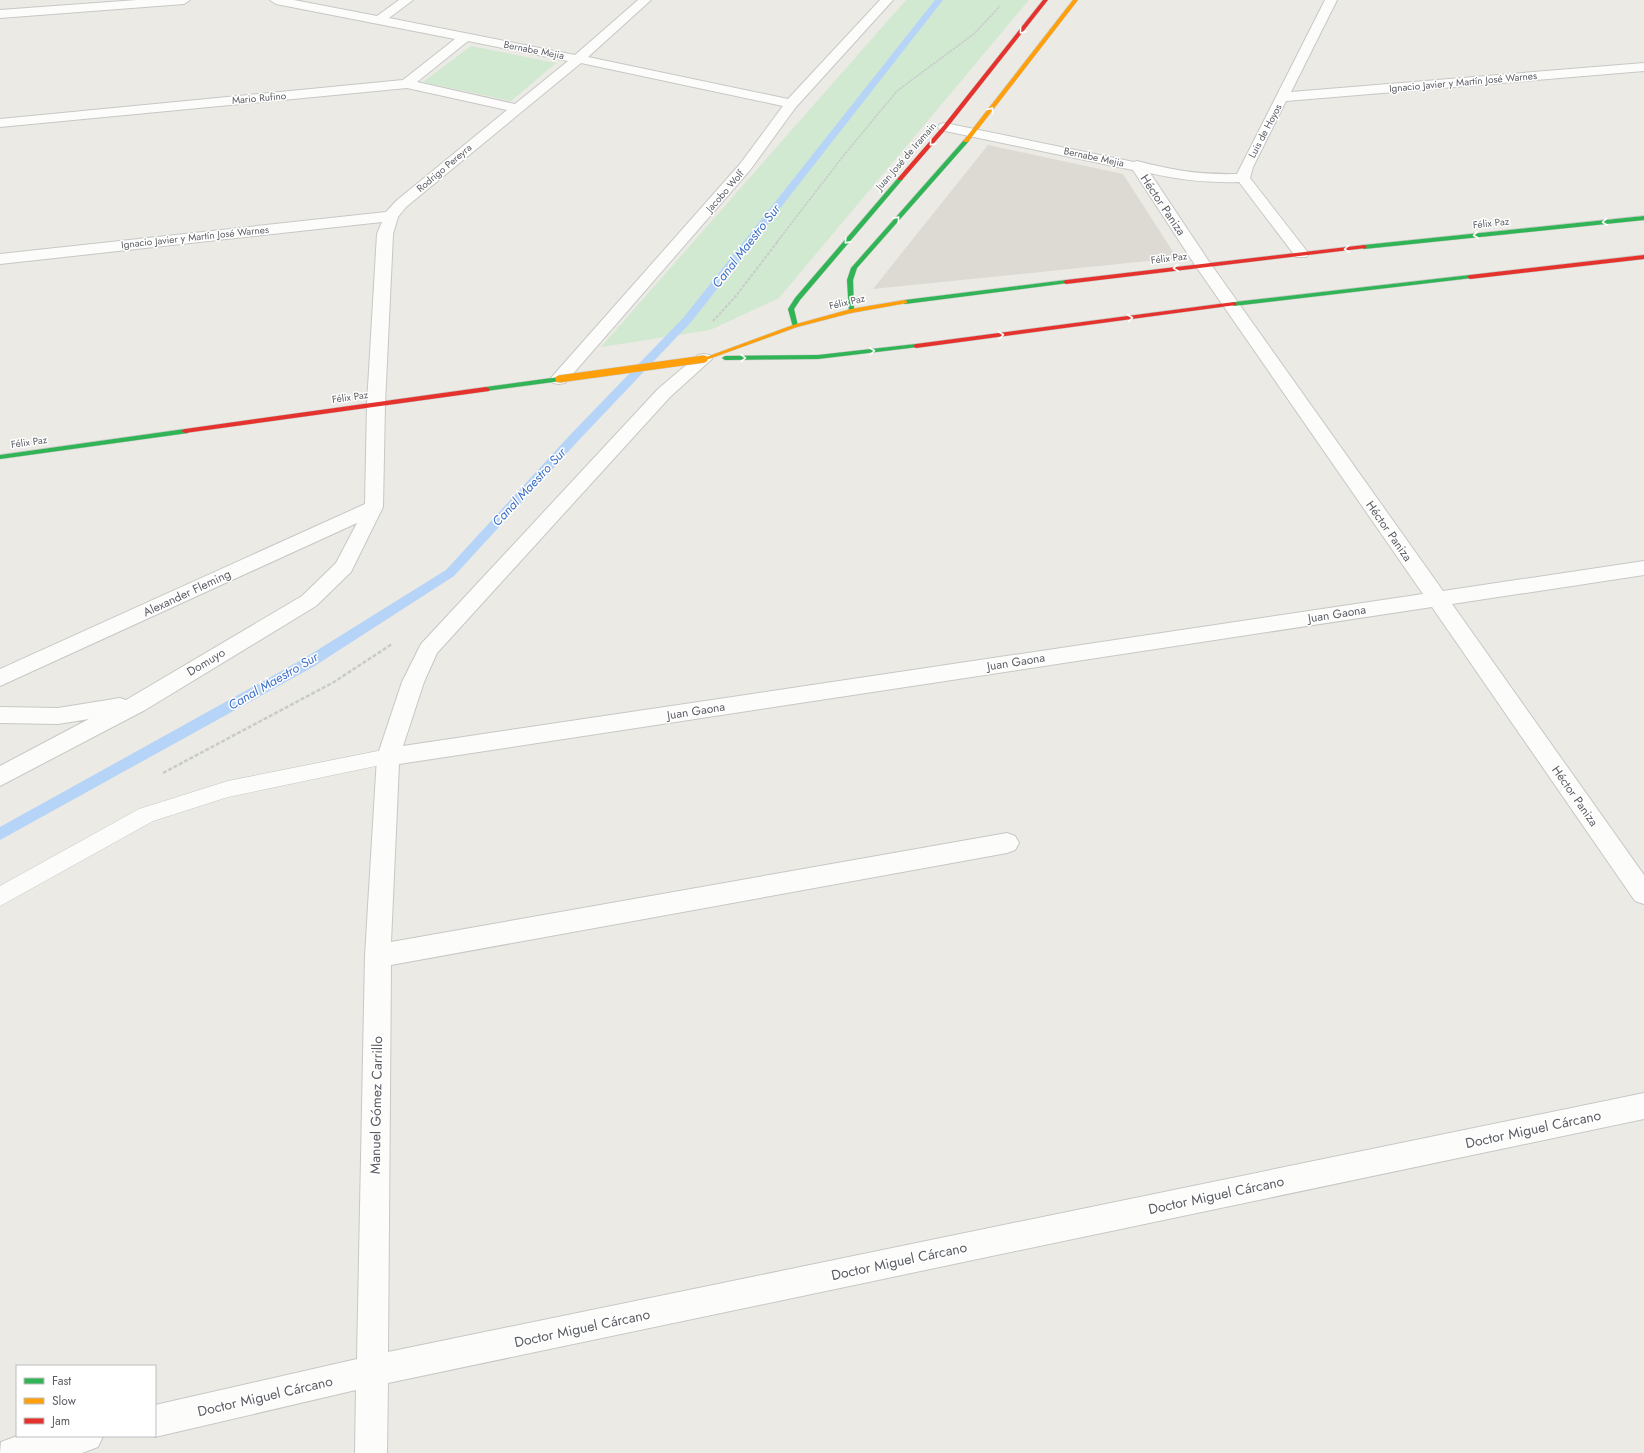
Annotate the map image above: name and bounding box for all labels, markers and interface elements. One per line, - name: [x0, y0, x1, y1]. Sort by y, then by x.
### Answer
- one-way arrow: [1020, 26, 1027, 33]
- street label: Bernabe Mejia: [503, 37, 566, 63]
- street label: Ignacio Javier y Martín José Warnes: [1388, 68, 1538, 96]
- street label: Mario Rufino: [231, 88, 287, 108]
- street label: Luis de Hoyos: [1244, 101, 1286, 161]
- one-way arrow: [986, 107, 993, 114]
- street label: Juan José de Iramain: [871, 119, 940, 195]
- one-way arrow: [929, 138, 936, 145]
- street label: Rodrigo Pereyra: [413, 140, 475, 196]
- street label: Bernabe Mejia: [1062, 143, 1126, 171]
- street label: Jacobo Wolf: [701, 166, 748, 217]
- street label: Héctor Paniza: [1136, 171, 1190, 239]
- water label: Canal Maestro Sur: [707, 200, 785, 292]
- street label: Félix Paz: [1472, 214, 1510, 232]
- one-way arrow: [893, 216, 900, 224]
- one-way arrow: [1602, 217, 1608, 226]
- street label: Ignacio Javier y Martín José Warnes: [120, 222, 270, 252]
- one-way arrow: [1473, 231, 1479, 240]
- one-way arrow: [844, 237, 851, 244]
- one-way arrow: [1344, 244, 1350, 253]
- street label: Félix Paz: [1150, 248, 1188, 268]
- one-way arrow: [1173, 264, 1179, 273]
- street label: Félix Paz: [828, 290, 867, 313]
- one-way arrow: [1127, 314, 1133, 323]
- one-way arrow: [998, 330, 1004, 339]
- one-way arrow: [869, 347, 875, 356]
- one-way arrow: [740, 354, 746, 362]
- street label: Félix Paz: [331, 387, 370, 407]
- street label: Félix Paz: [10, 432, 49, 452]
- water label: Canal Maestro Sur: [488, 443, 571, 531]
- street label: Héctor Paniza: [1361, 497, 1417, 565]
- street label: Alexander Fleming: [140, 565, 234, 621]
- street label: Juan Gaona: [1305, 600, 1368, 628]
- street label: Domuyo: [183, 643, 229, 681]
- water label: Canal Maestro Sur: [224, 647, 322, 715]
- street label: Juan Gaona: [984, 648, 1047, 676]
- street label: Juan Gaona: [664, 697, 727, 725]
- street label: Héctor Paniza: [1547, 762, 1603, 830]
- street label: Manuel Gómez Carrillo: [365, 1035, 387, 1174]
- street label: Doctor Miguel Cárcano: [1463, 1105, 1603, 1153]
- street label: Doctor Miguel Cárcano: [1146, 1171, 1286, 1219]
- street label: Doctor Miguel Cárcano: [829, 1237, 969, 1285]
- street label: Doctor Miguel Cárcano: [512, 1304, 652, 1352]
- legend: [16, 1365, 156, 1437]
- street label: Doctor Miguel Cárcano: [195, 1371, 335, 1421]
- text: Fast: [52, 1372, 71, 1390]
- text: Slow: [52, 1392, 77, 1410]
- text: Jam: [50, 1412, 70, 1430]

